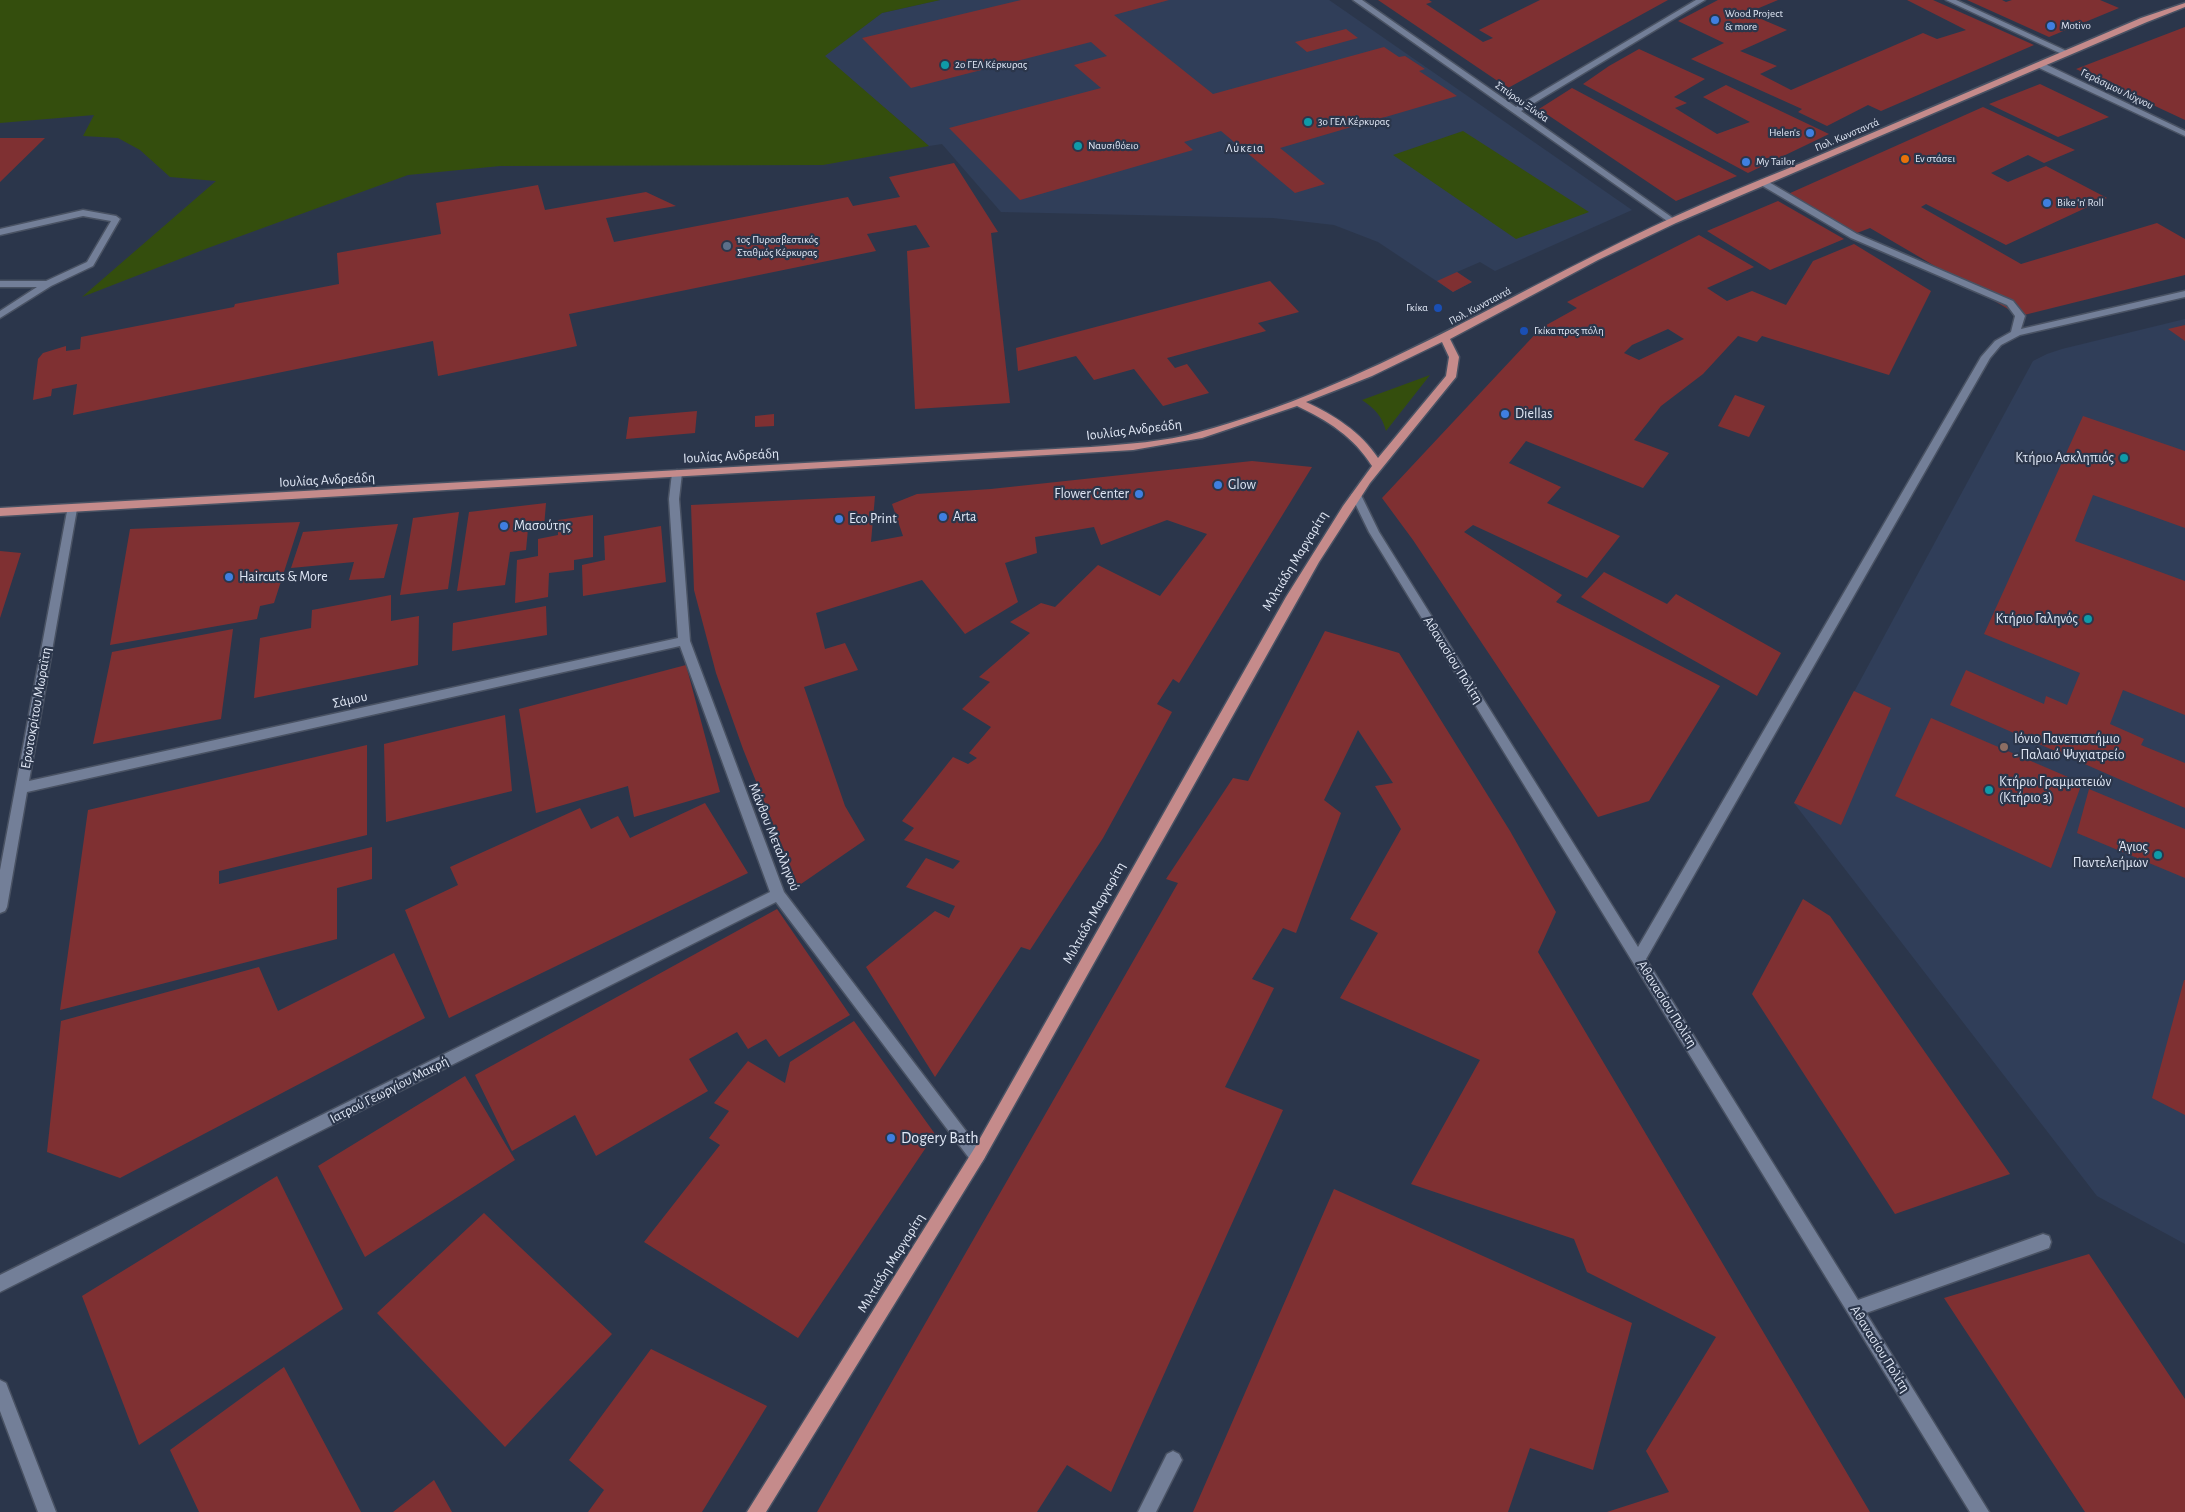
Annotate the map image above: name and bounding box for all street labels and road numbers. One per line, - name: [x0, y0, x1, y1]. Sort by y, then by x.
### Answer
- street label: Γεράσιμου Λύχνου: [2079, 66, 2155, 112]
- street label: Σπύρου Ξύνδα: [1493, 79, 1551, 125]
- street label: Πολ. Κωνσταντά: [1813, 116, 1881, 154]
- street label: Πολ. Κωνσταντά: [1447, 284, 1513, 328]
- street label: Ιουλίας Ανδρεάδη: [1085, 416, 1183, 444]
- street label: Ιουλίας Ανδρεάδη: [683, 445, 779, 467]
- street label: Ιουλίας Ανδρεάδη: [279, 469, 375, 491]
- street label: Μιλτιάδη Μαργαρίτη: [1258, 508, 1332, 614]
- street label: Αθανασίου Πολίτη: [1419, 613, 1487, 707]
- street label: Ερωτοκρίτου Μωραΐτη: [17, 646, 55, 770]
- street label: Σάμου: [331, 688, 369, 712]
- street label: Μάνθου Μεταλληνού: [745, 780, 803, 894]
- street label: Μιλτιάδη Μαργαρίτη: [1059, 859, 1129, 967]
- street label: Αθανασίου Πολίτη: [1633, 957, 1701, 1051]
- street label: Ιατρού Γεωργίου Μακρή: [327, 1053, 451, 1127]
- street label: Μιλτιάδη Μαργαρίτη: [854, 1210, 928, 1316]
- street label: Αθανασίου Πολίτη: [1846, 1302, 1914, 1396]

